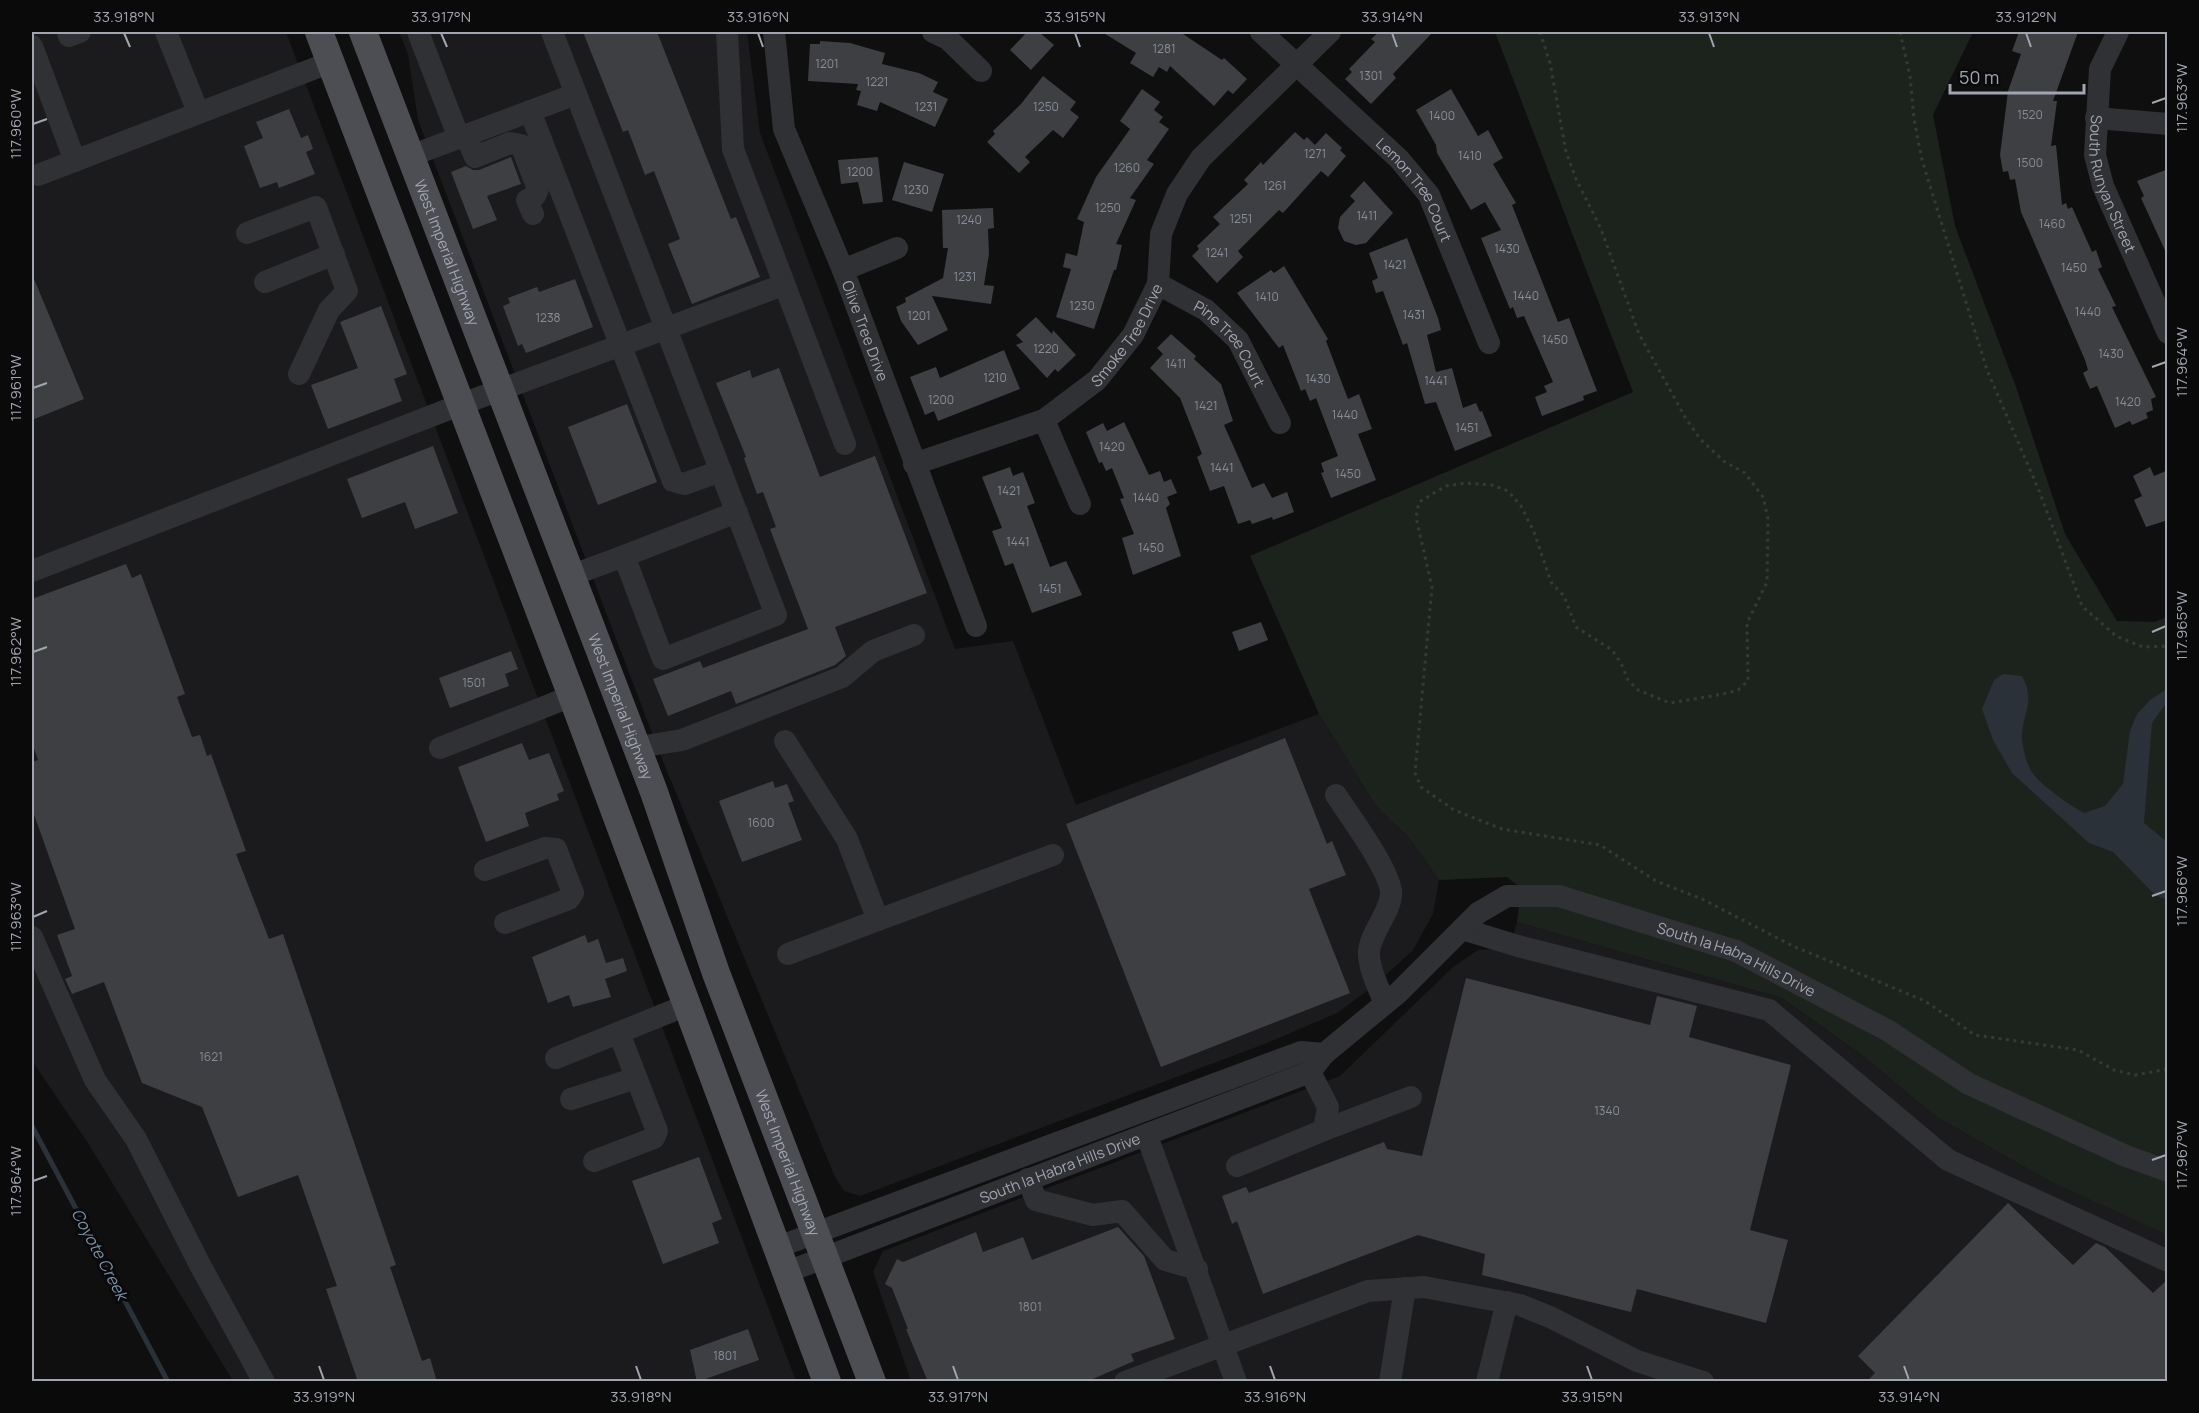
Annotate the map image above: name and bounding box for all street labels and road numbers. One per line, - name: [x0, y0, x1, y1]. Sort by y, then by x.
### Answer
- street label: South Runyan Street: [2084, 114, 2142, 256]
- street label: Lemon Tree Court: [1372, 133, 1457, 245]
- street label: West Imperial Highway: [410, 176, 485, 329]
- street label: Olive Tree Drive: [837, 277, 894, 384]
- street label: Smoke Tree Drive: [1087, 280, 1167, 391]
- street label: Pine Tree Court: [1190, 295, 1270, 390]
- street label: West Imperial Highway: [584, 630, 659, 782]
- street label: South la Habra Hills Drive: [1655, 917, 1820, 1001]
- street label: West Imperial Highway: [751, 1086, 826, 1239]
- street label: South la Habra Hills Drive: [976, 1127, 1143, 1208]

